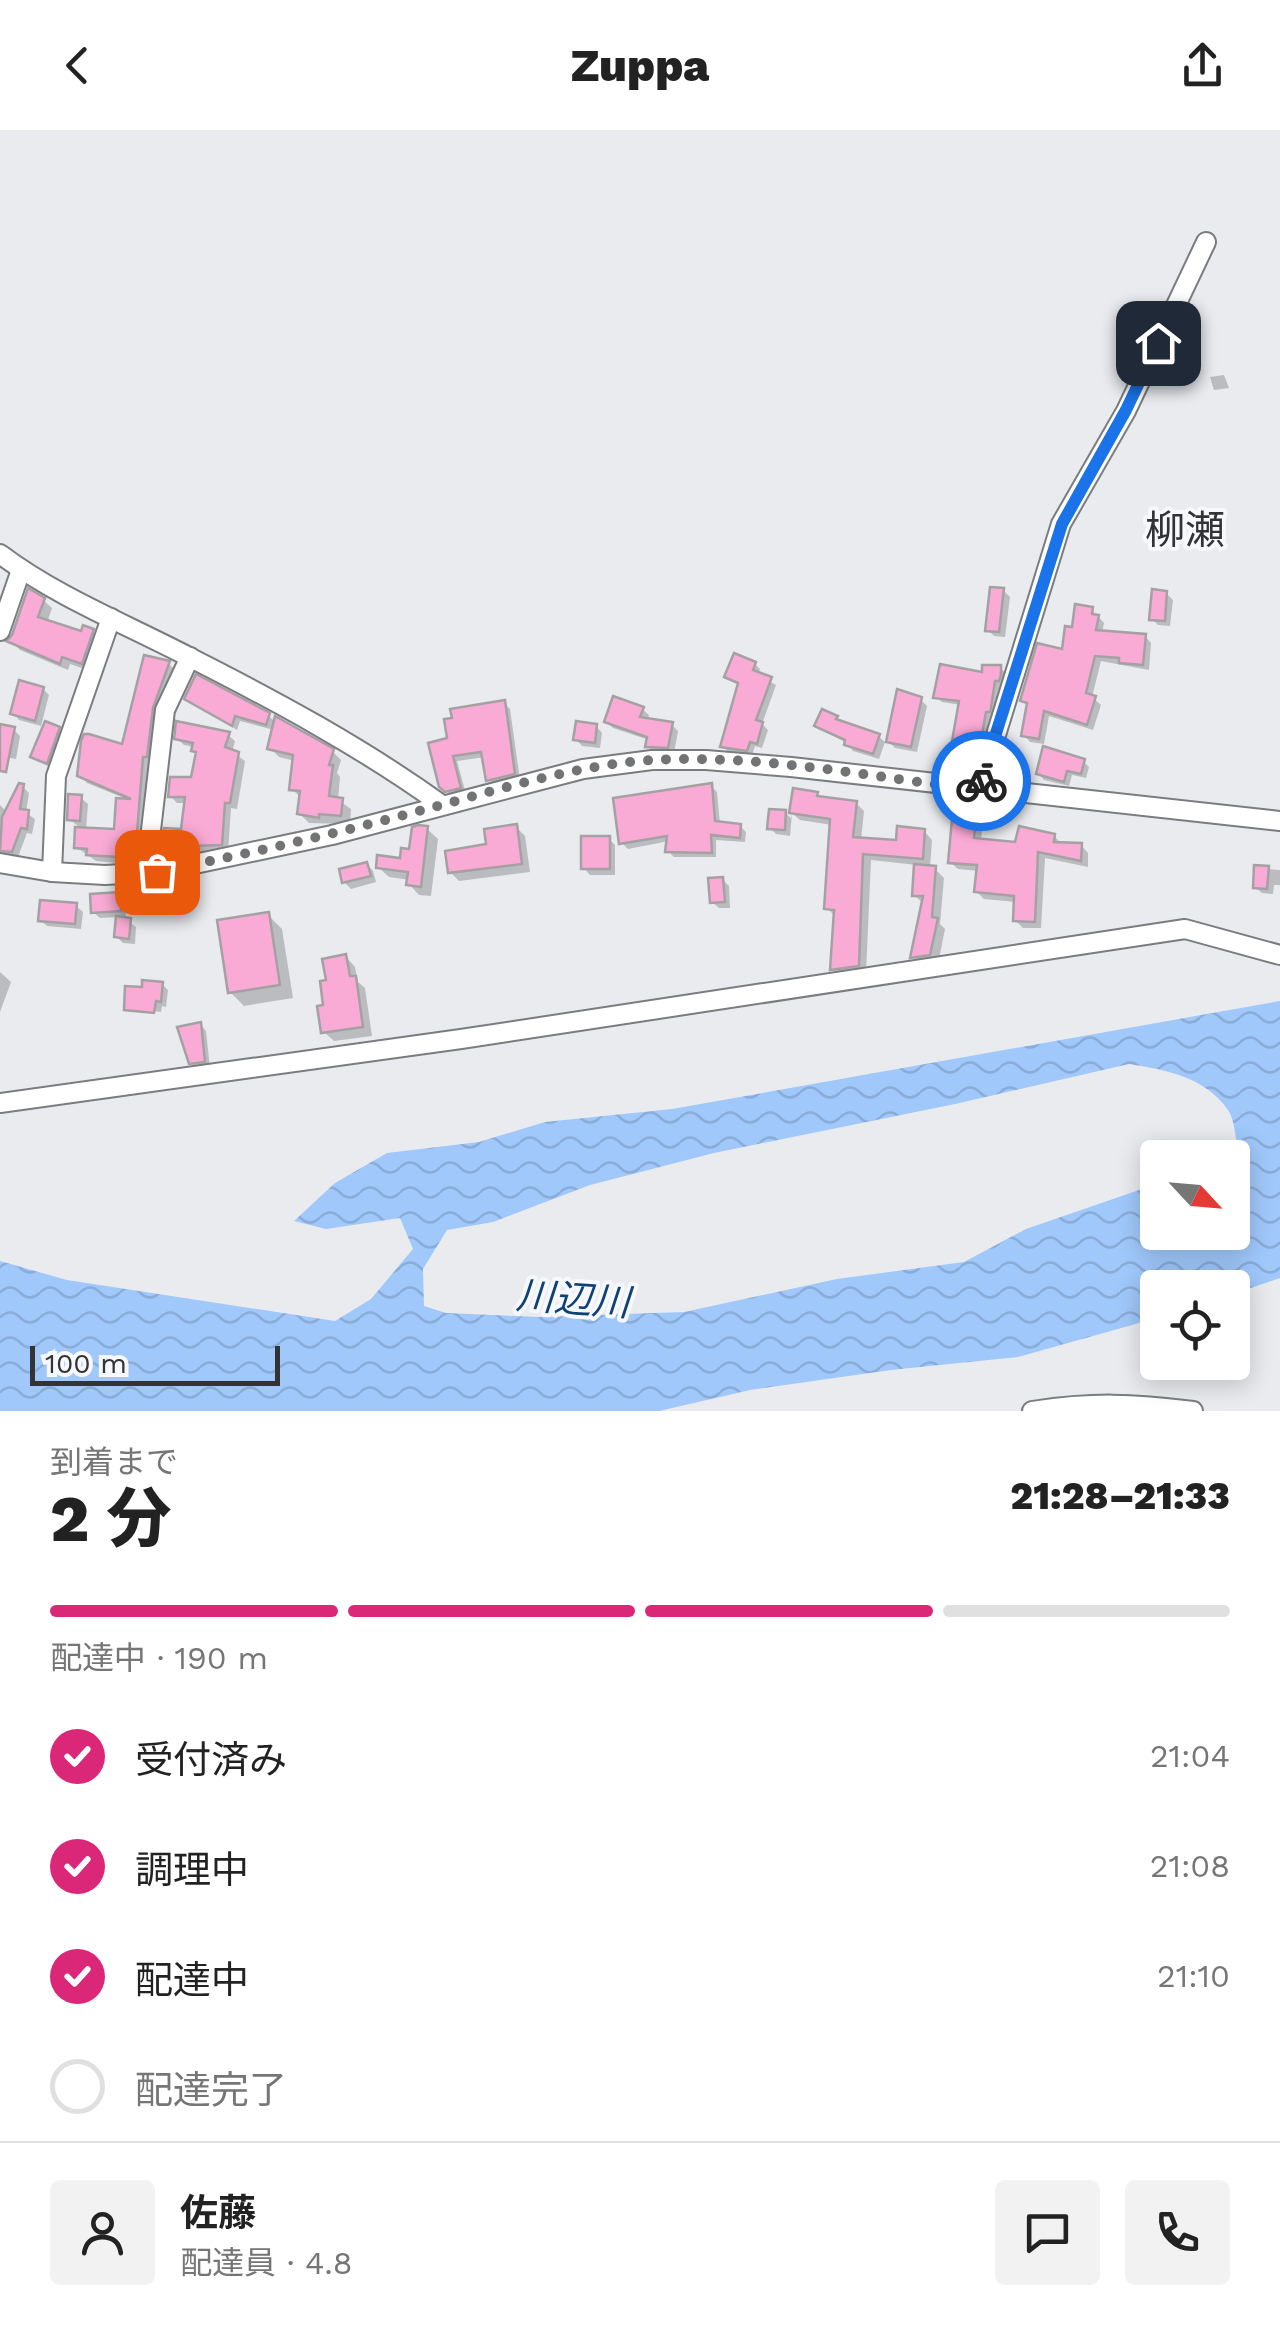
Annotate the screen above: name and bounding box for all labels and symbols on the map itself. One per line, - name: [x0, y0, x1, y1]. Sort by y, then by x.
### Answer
- pin: [1116, 301, 1201, 386]
- district label: 柳瀬: [1145, 507, 1225, 554]
- courier: [931, 731, 1031, 831]
- pin: [115, 830, 200, 915]
- north arrow: [1140, 1140, 1250, 1250]
- water label: 川辺川: [515, 1273, 635, 1325]
- scale bar: [30, 1341, 280, 1386]

